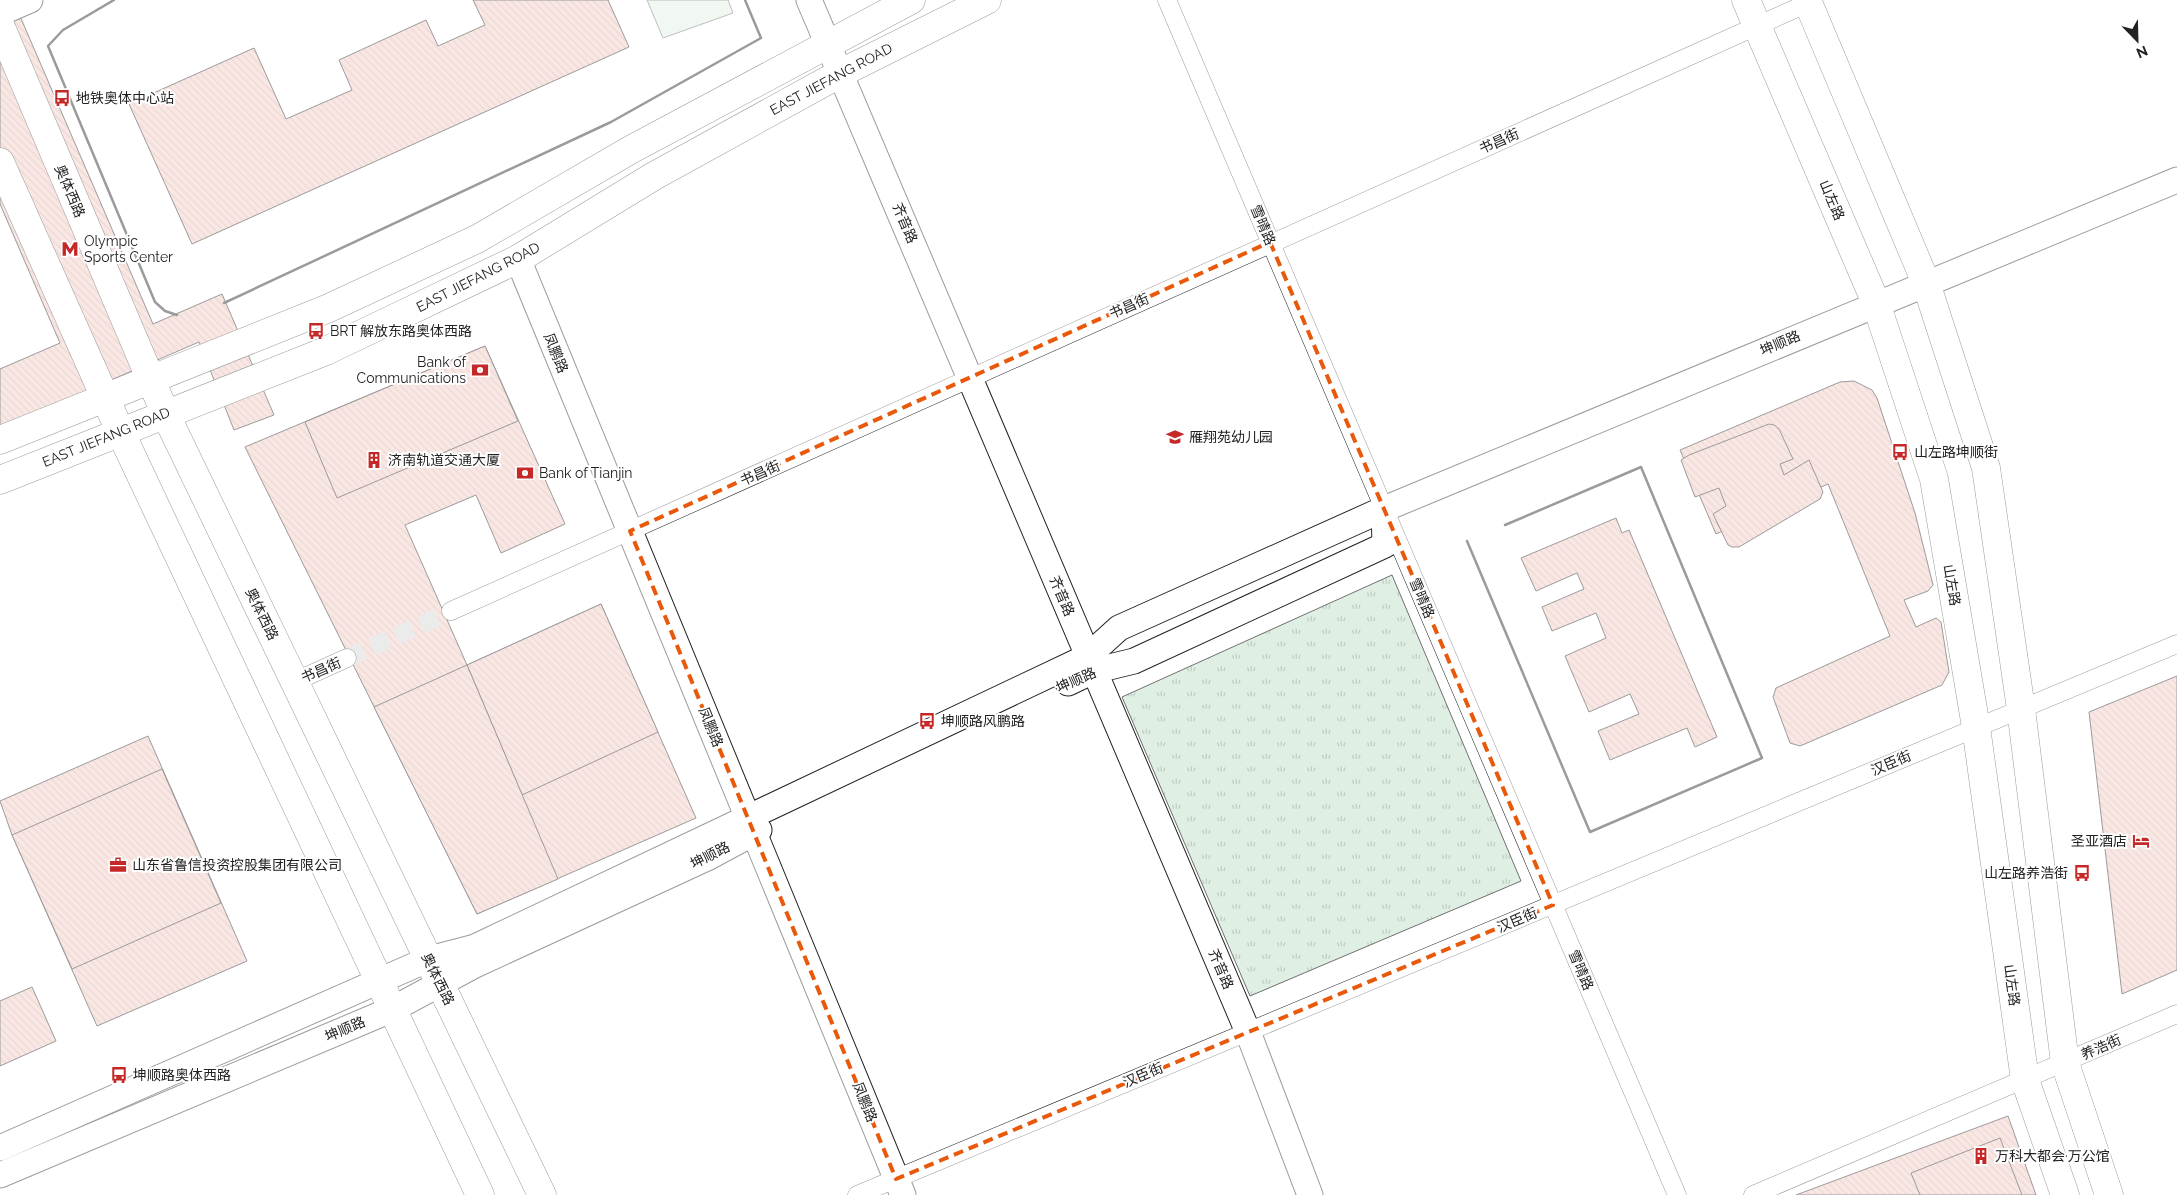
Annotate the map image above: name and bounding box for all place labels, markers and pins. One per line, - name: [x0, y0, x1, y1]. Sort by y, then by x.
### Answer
- bus stop icon: 地铁奥体中心站: [52, 88, 72, 108]
- place label: 地铁奥体中心站: [76, 90, 174, 106]
- place label: Olympic Sports Center: [84, 233, 173, 265]
- metro station icon: Olympic Sports Center: [60, 239, 80, 259]
- bus stop icon: BRT 解放东路奥体西路: [306, 321, 326, 341]
- place label: BRT 解放东路奥体西路: [330, 323, 472, 339]
- place label: Bank of Communications: [357, 354, 467, 386]
- bank icon: Bank of Communications: [470, 360, 490, 380]
- school or university icon: 雁翔苑幼儿园: [1165, 427, 1185, 447]
- place label: 雁翔苑幼儿园: [1189, 429, 1273, 445]
- bus stop icon: 山左路坤顺街: [1890, 442, 1910, 462]
- place label: 山左路坤顺街: [1914, 444, 1998, 460]
- building icon: 济南轨道交通大厦: [364, 450, 384, 470]
- place label: 济南轨道交通大厦: [388, 452, 500, 468]
- bank icon: Bank of Tianjin: [515, 463, 535, 483]
- place label: Bank of Tianjin: [539, 465, 633, 481]
- bus stop icon: 坤顺路风鹏路: [917, 711, 937, 731]
- place label: 坤顺路风鹏路: [941, 713, 1025, 729]
- hotel icon: 圣亚酒店: [2131, 831, 2151, 851]
- place label: 圣亚酒店: [2071, 833, 2127, 849]
- office icon: 山东省鲁信投资控股集团有限公司: [108, 855, 128, 875]
- place label: 山东省鲁信投资控股集团有限公司: [132, 857, 342, 873]
- bus stop icon: 山左路养浩街: [2072, 863, 2092, 883]
- place label: 山左路养浩街: [1984, 865, 2068, 881]
- bus stop icon: 坤顺路奥体西路: [109, 1065, 129, 1085]
- place label: 坤顺路奥体西路: [133, 1067, 231, 1083]
- building icon: 万科大都会·万公馆: [1971, 1146, 1991, 1166]
- place label: 万科大都会·万公馆: [1995, 1148, 2110, 1164]

